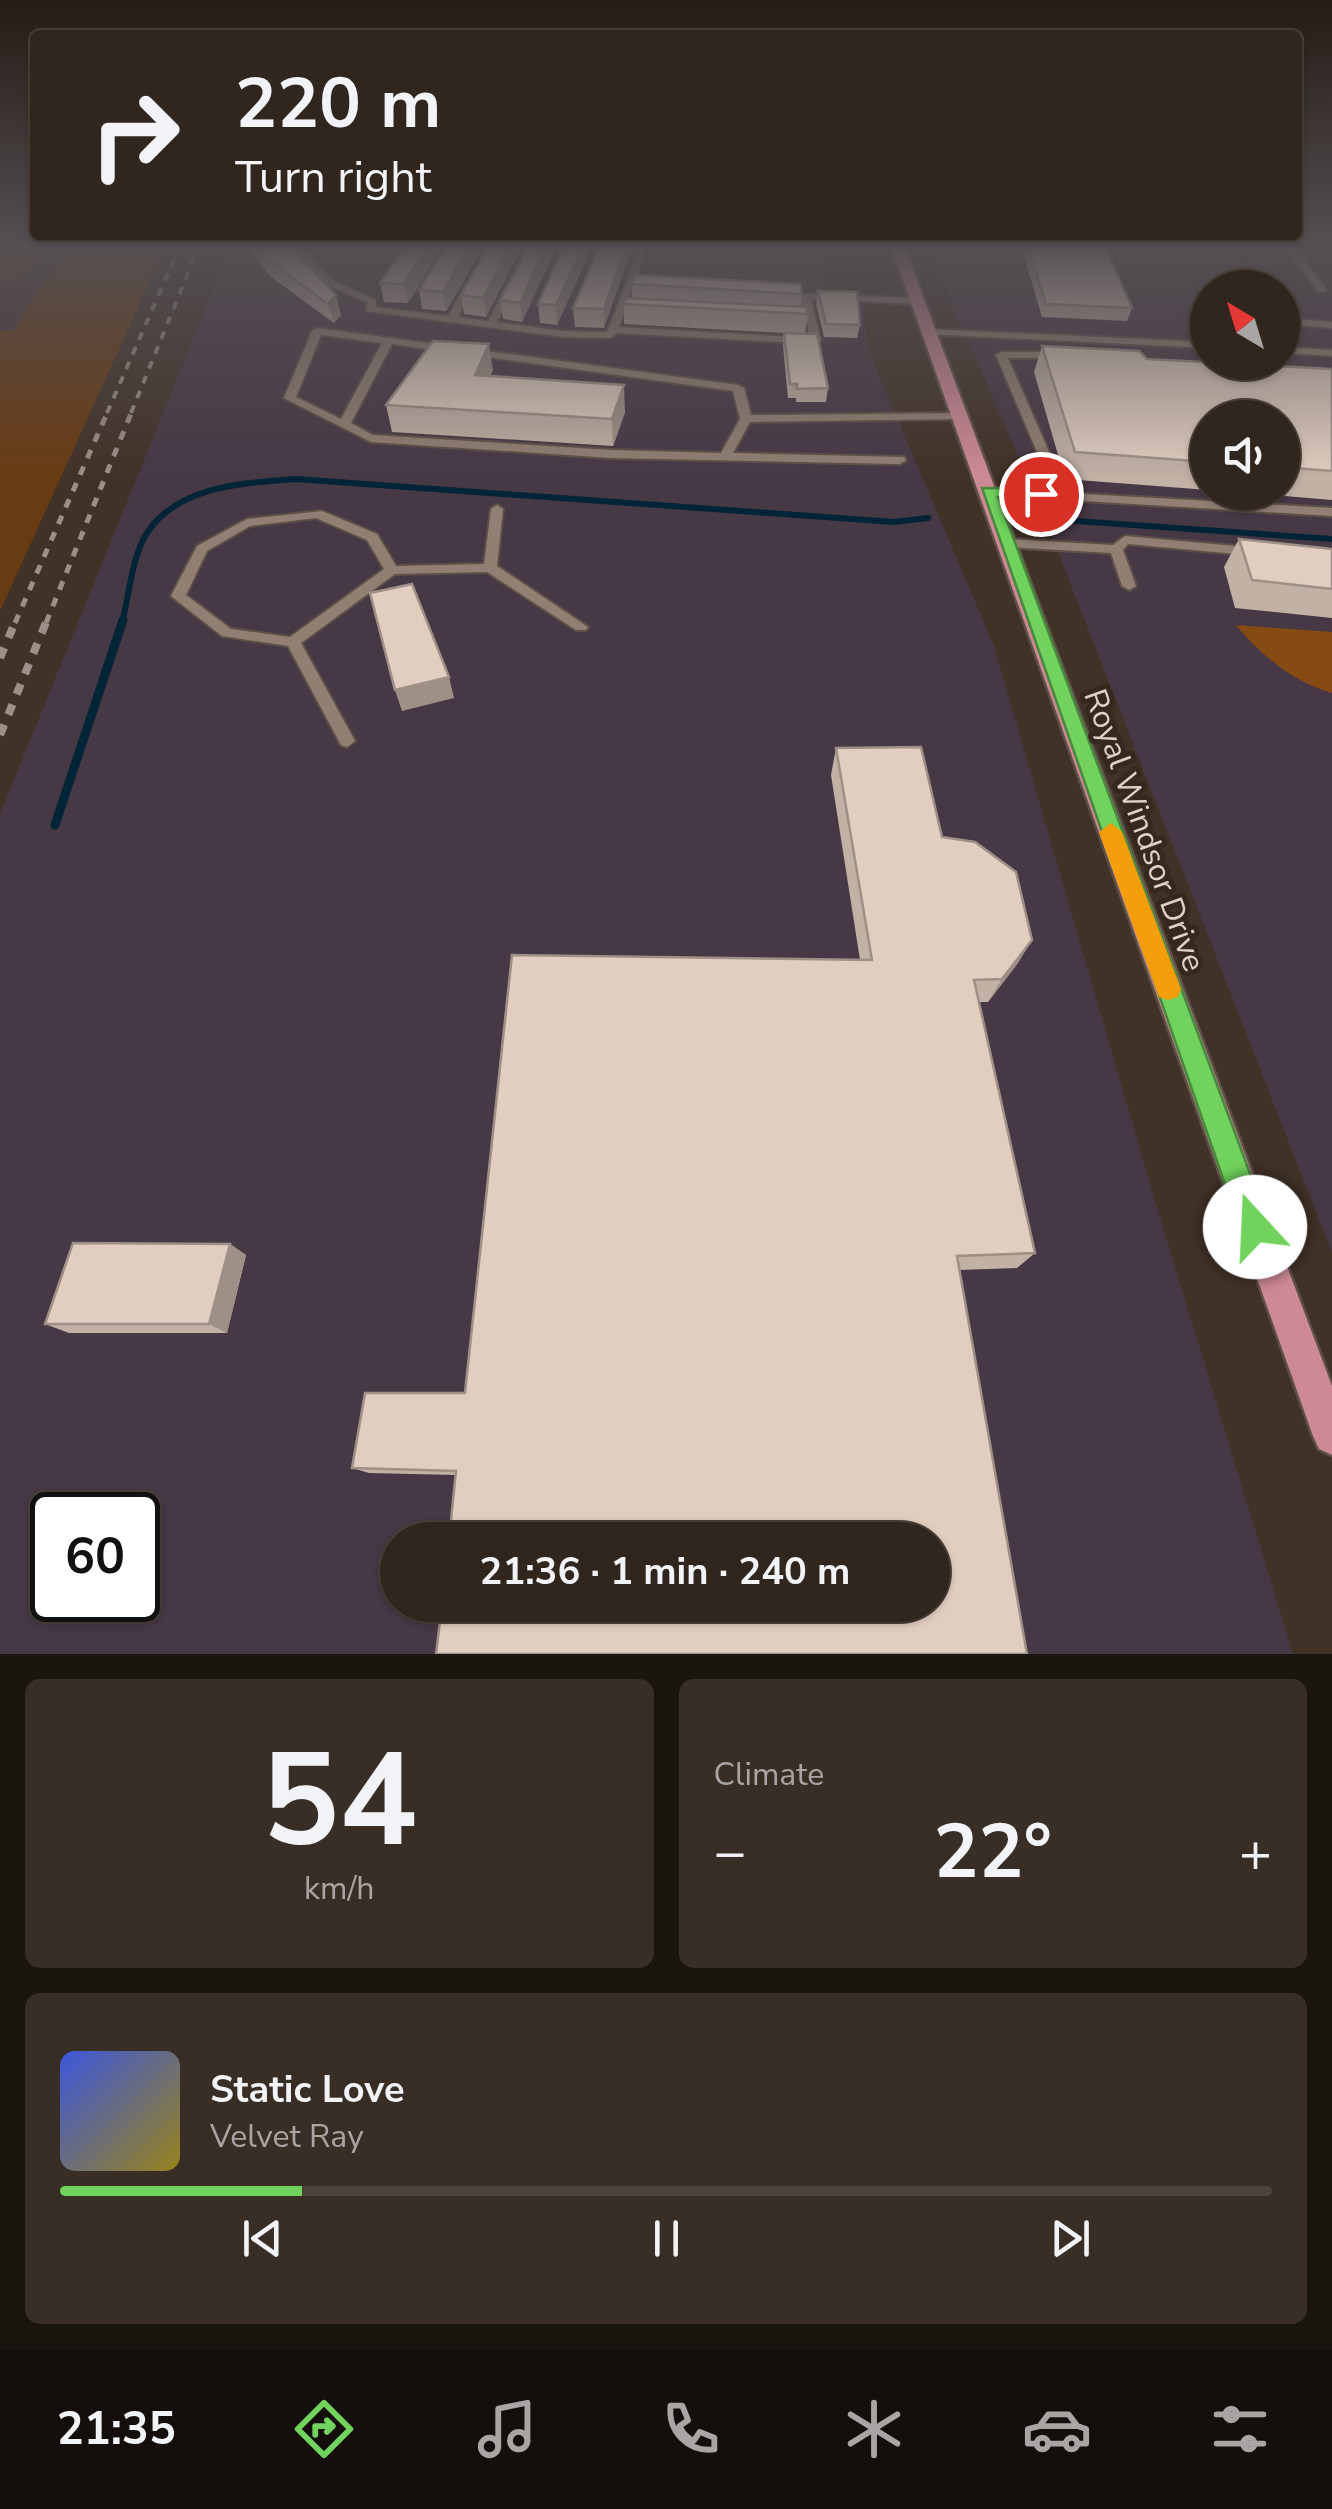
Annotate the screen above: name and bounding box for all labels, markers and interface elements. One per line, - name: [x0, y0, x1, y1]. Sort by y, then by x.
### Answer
- text: 220 m: [235, 56, 441, 152]
- icon: right: [70, 70, 200, 200]
- text: Turn right: [235, 147, 432, 208]
- north arrow: [1190, 270, 1300, 380]
- map controls: [1190, 270, 1300, 510]
- button: sound: [1190, 400, 1300, 510]
- pin: [999, 452, 1084, 537]
- icon: arrive: [1014, 467, 1069, 522]
- street label: Royal Windsor Drive: [1073, 683, 1216, 977]
- position arrow: [1203, 1175, 1307, 1279]
- speed limit sign: 60: [30, 1492, 160, 1622]
- text: 21:36 · 1 min · 240 m: [480, 1546, 850, 1597]
- text: 54: [261, 1713, 417, 1890]
- text: Climate: [714, 1753, 824, 1796]
- text: 22°: [934, 1801, 1052, 1903]
- text: −: [714, 1815, 747, 1890]
- text: +: [1239, 1815, 1272, 1890]
- text: km/h: [304, 1867, 375, 1910]
- text: Static Love: [210, 2064, 405, 2115]
- text: Velvet Ray: [210, 2115, 364, 2158]
- icon: previous: [235, 2211, 290, 2266]
- icon: pause: [639, 2211, 694, 2266]
- icon: next: [1043, 2211, 1098, 2266]
- icon: directions: [289, 2394, 359, 2464]
- icon: music: [472, 2394, 542, 2464]
- icon: phone: [656, 2394, 726, 2464]
- icon: climate: [839, 2394, 909, 2464]
- icon: car: [1022, 2394, 1092, 2464]
- icon: filters: [1205, 2394, 1275, 2464]
- text: 21:35: [57, 2399, 176, 2460]

